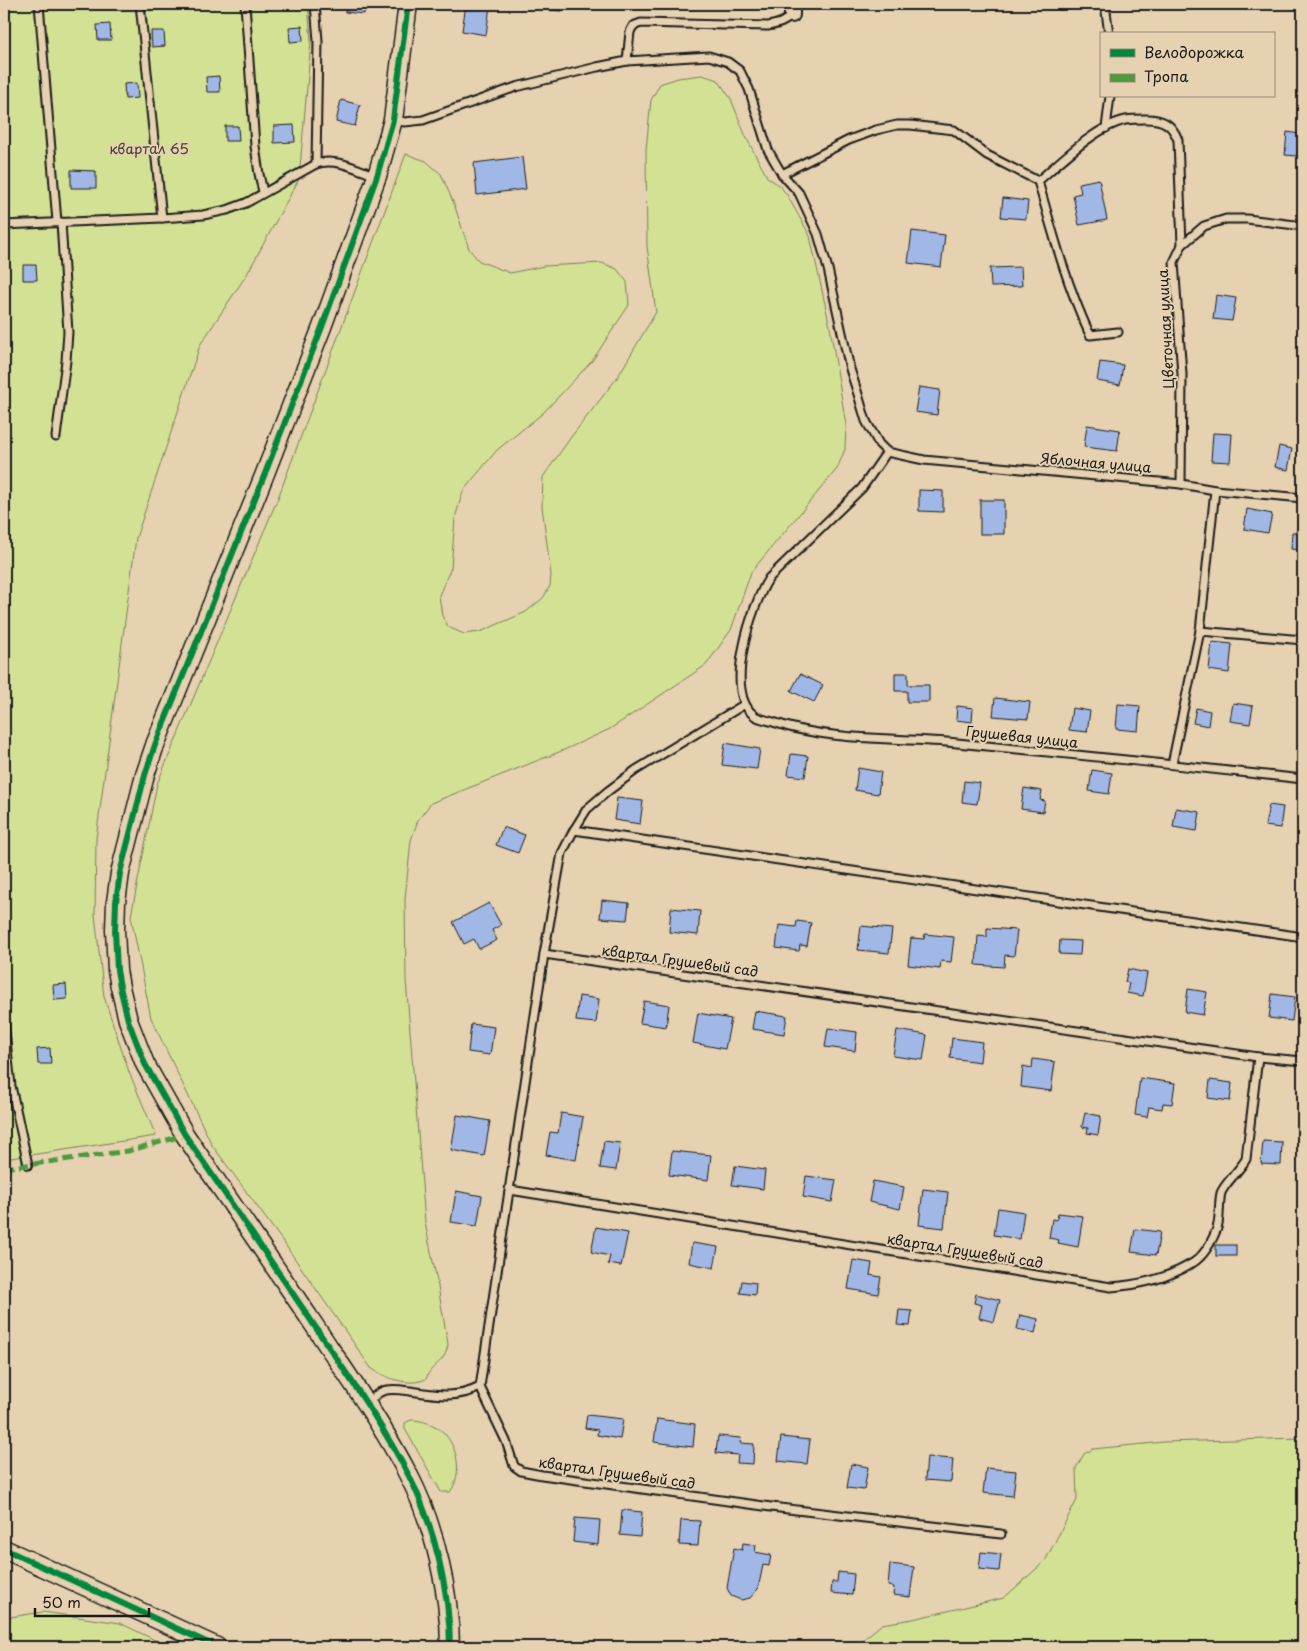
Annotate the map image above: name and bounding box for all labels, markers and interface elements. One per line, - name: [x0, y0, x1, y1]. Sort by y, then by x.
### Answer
- legend: [1100, 32, 1274, 98]
- text: Велодорожка: [1144, 40, 1245, 63]
- text: Тропа: [1144, 64, 1189, 87]
- park label: квартал 65: [109, 138, 189, 159]
- street label: Цветочная улица: [1152, 269, 1179, 389]
- street label: Яблочная улица: [1040, 447, 1152, 478]
- street label: Грушевая улица: [965, 720, 1079, 753]
- street label: квартал Грушевый сад: [600, 939, 760, 982]
- street label: квартал Грушевый сад: [885, 1228, 1045, 1273]
- street label: квартал Грушевый сад: [537, 1451, 697, 1494]
- scale bar: [35, 1586, 149, 1618]
- text: 50 m: [42, 1590, 81, 1613]

